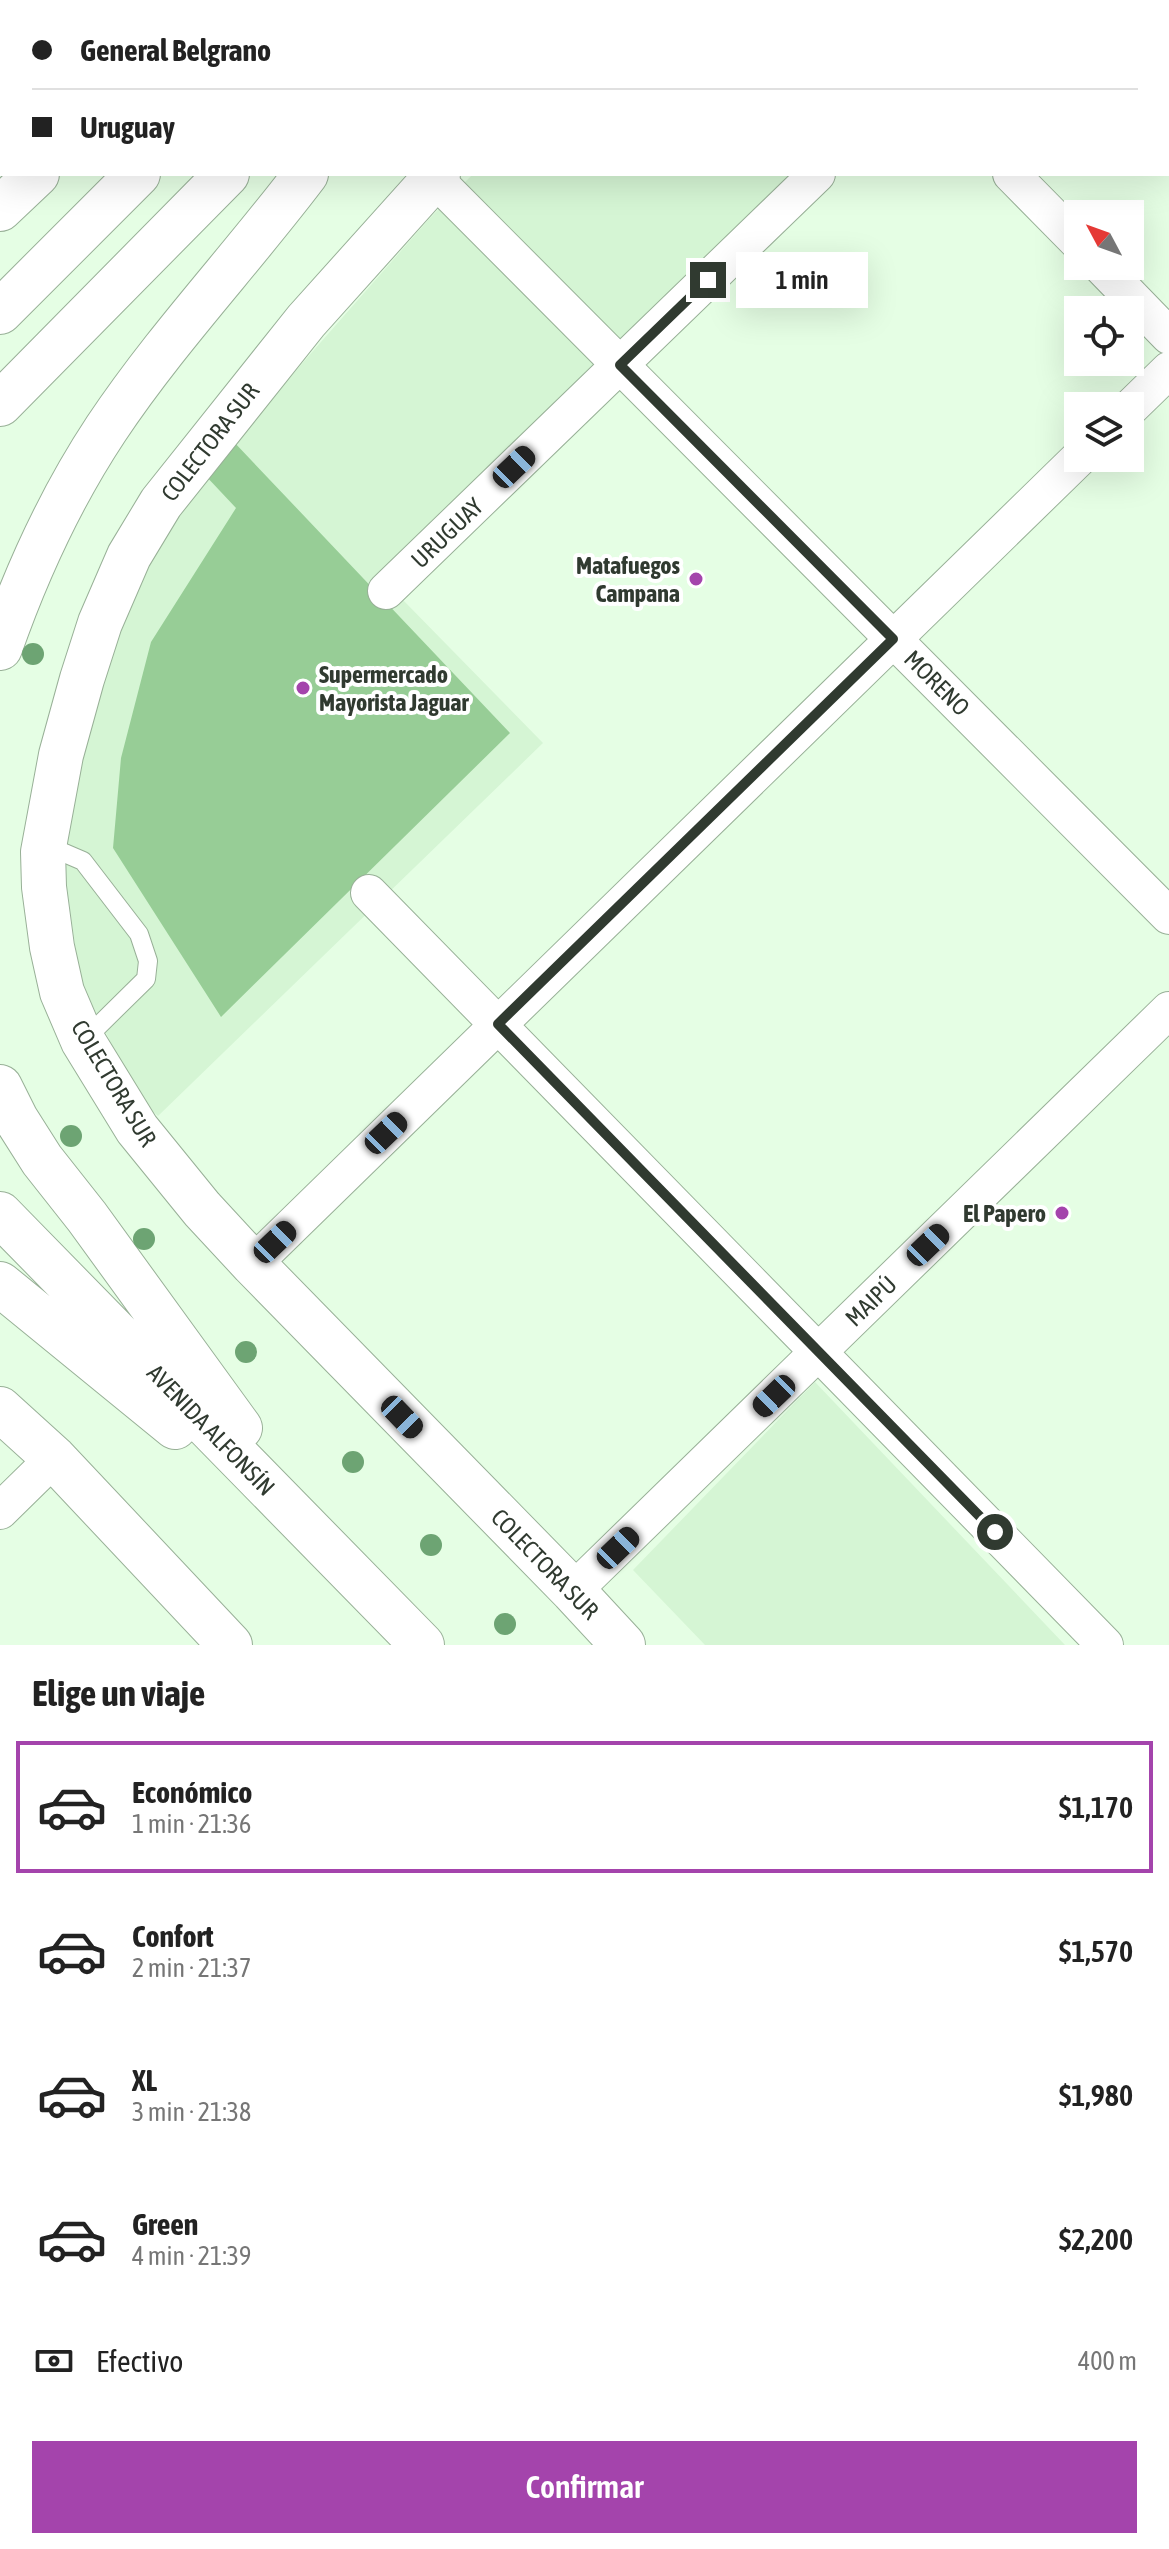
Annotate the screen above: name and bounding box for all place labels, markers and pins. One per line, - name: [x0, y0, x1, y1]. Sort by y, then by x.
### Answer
- place label: Matafuegos Campana: [576, 552, 681, 607]
- marker: Matafuegos Campana: [687, 570, 705, 588]
- place label: Supermercado Mayorista Jaguar: [319, 661, 470, 716]
- marker: Supermercado Mayorista Jaguar: [294, 679, 312, 697]
- place label: El Papero: [963, 1200, 1046, 1227]
- marker: El Papero: [1053, 1204, 1071, 1222]

